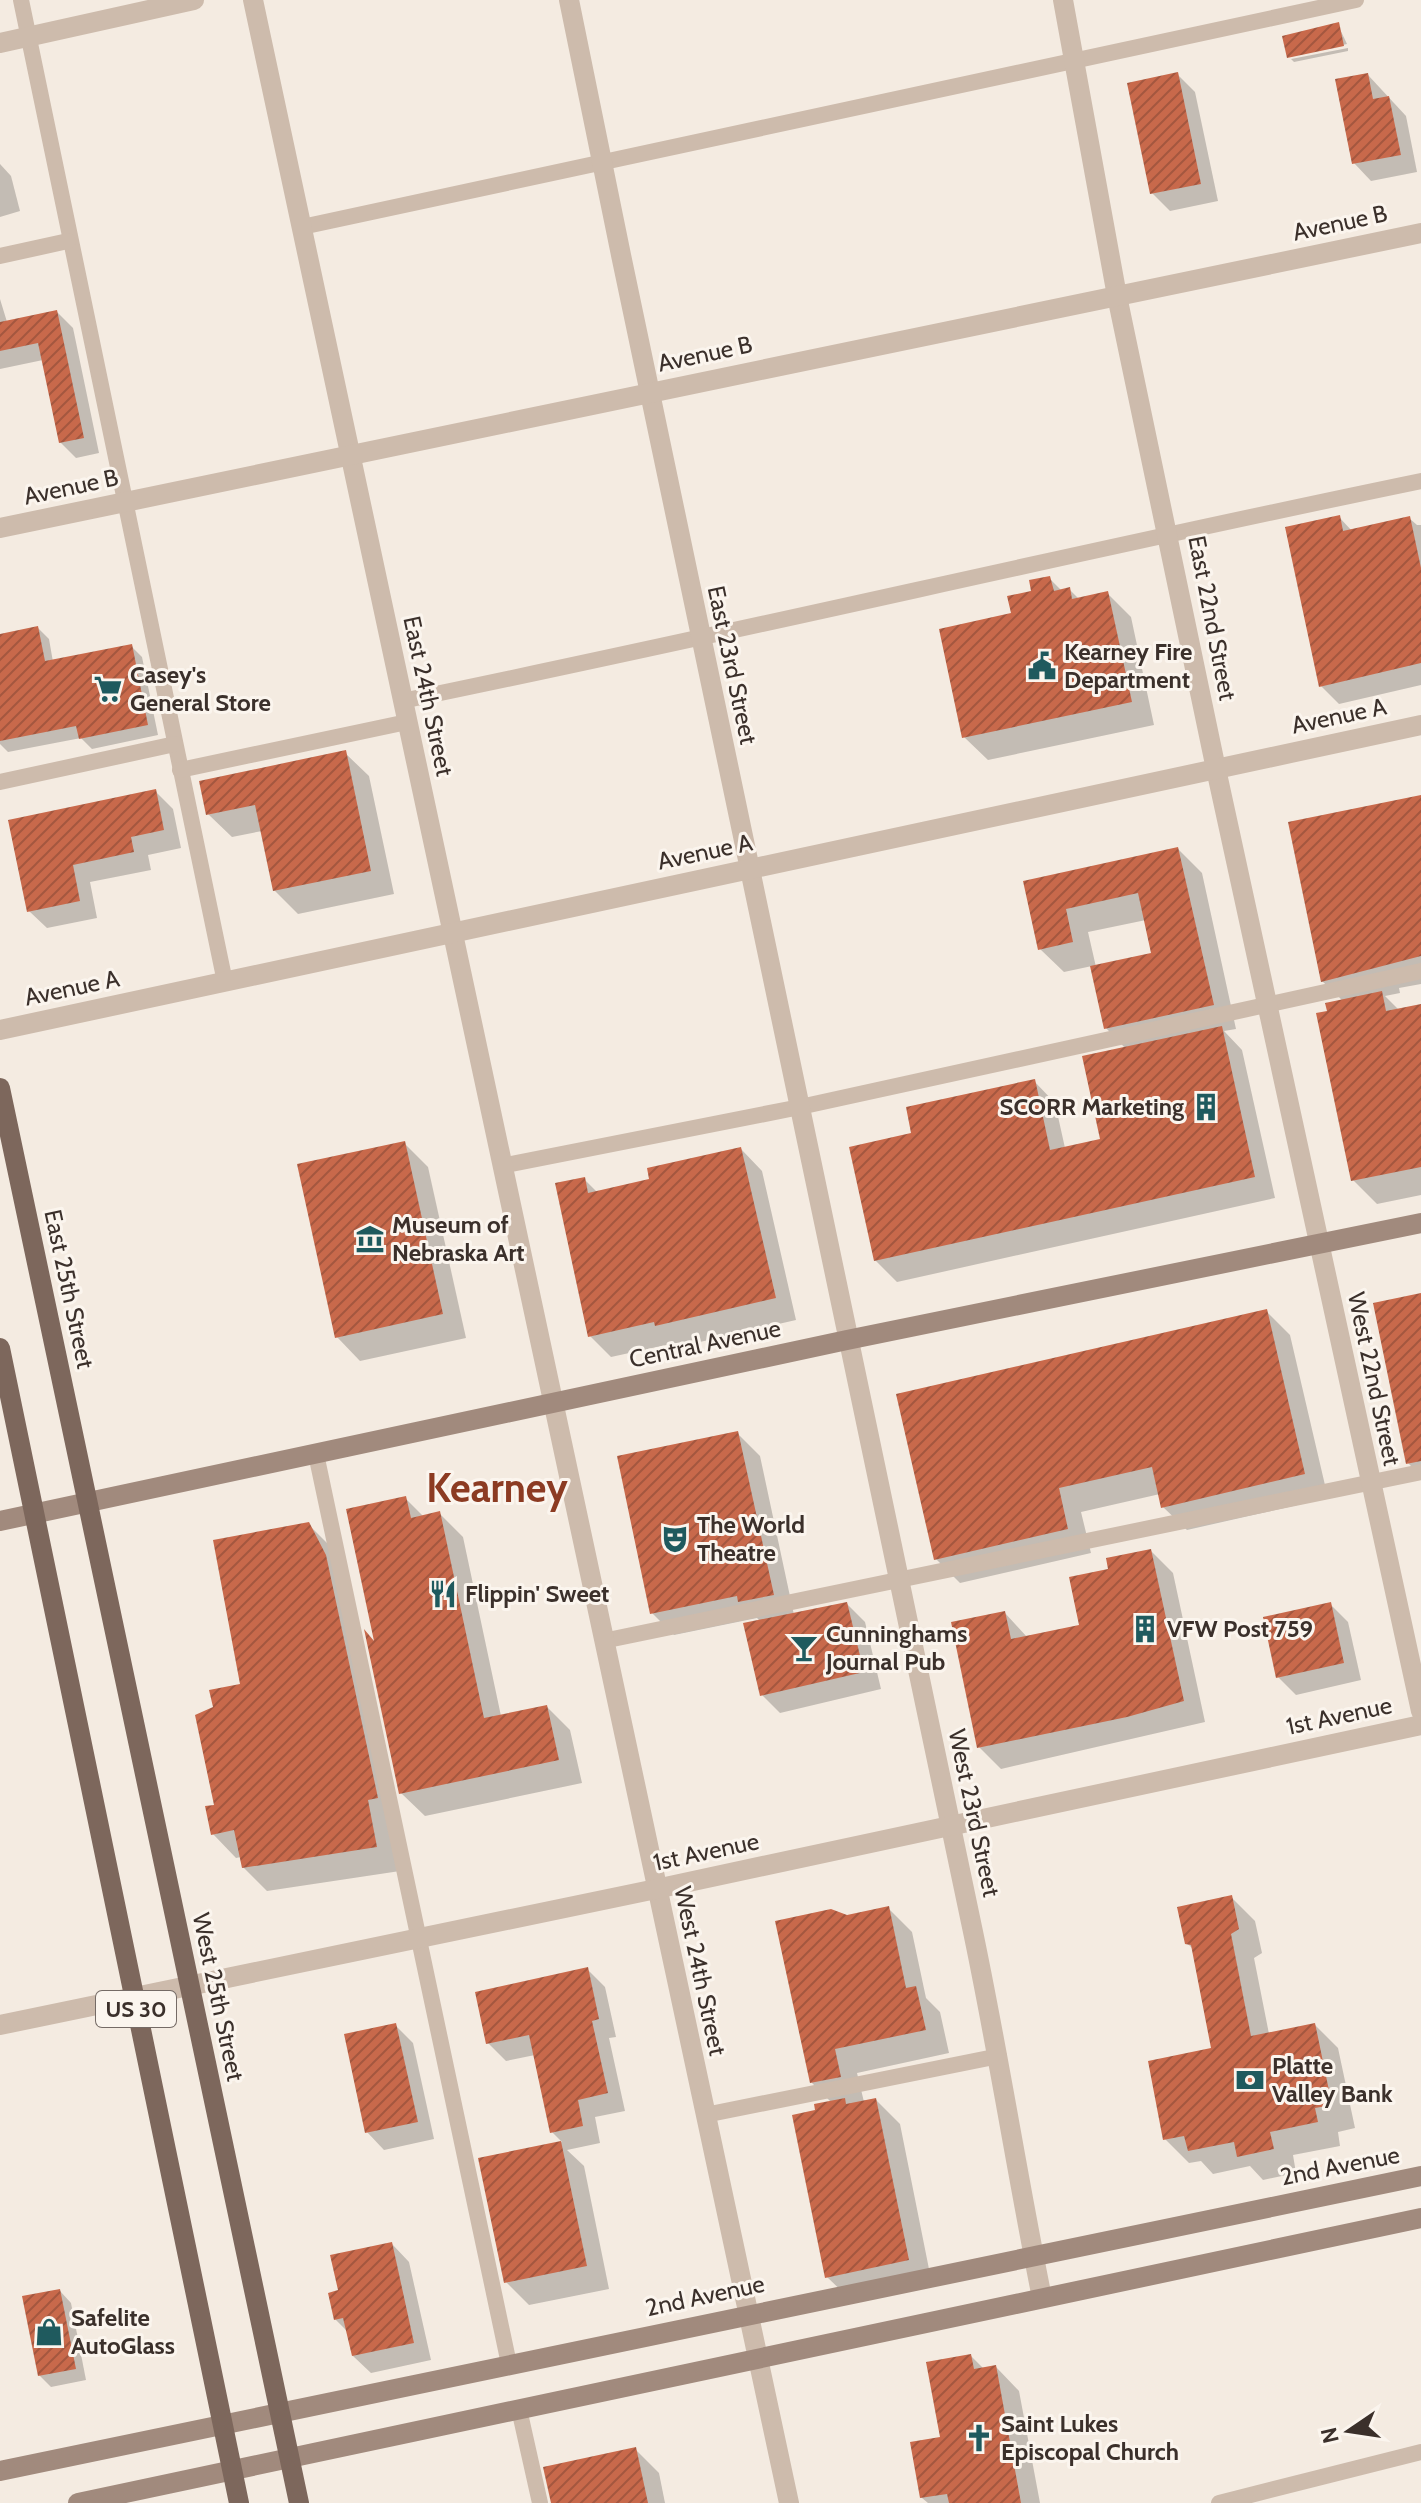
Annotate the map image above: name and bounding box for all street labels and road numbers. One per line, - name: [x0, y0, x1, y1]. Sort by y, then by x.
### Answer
- street label: Avenue B: [1290, 198, 1390, 247]
- street label: Avenue B: [655, 329, 755, 378]
- street label: Avenue B: [21, 462, 121, 511]
- street label: East 22nd Street: [1182, 533, 1243, 703]
- street label: East 23rd Street: [702, 583, 763, 747]
- street label: East 24th Street: [397, 613, 460, 779]
- street label: Avenue A: [1289, 691, 1389, 740]
- street label: Avenue A: [655, 827, 755, 876]
- street label: Avenue A: [22, 963, 122, 1012]
- street label: East 25th Street: [38, 1207, 101, 1371]
- street label: West 22nd Street: [1342, 1290, 1407, 1468]
- street label: Central Avenue: [626, 1313, 783, 1374]
- street label: 1st Avenue: [1283, 1690, 1394, 1741]
- street label: West 23rd Street: [943, 1726, 1006, 1899]
- street label: 1st Avenue: [650, 1826, 761, 1877]
- street label: West 24th Street: [668, 1884, 733, 2058]
- street label: West 25th Street: [187, 1910, 250, 2084]
- road number: US 30: [96, 1991, 176, 2027]
- street label: 2nd Avenue: [1278, 2140, 1402, 2191]
- street label: 2nd Avenue: [643, 2269, 767, 2322]

